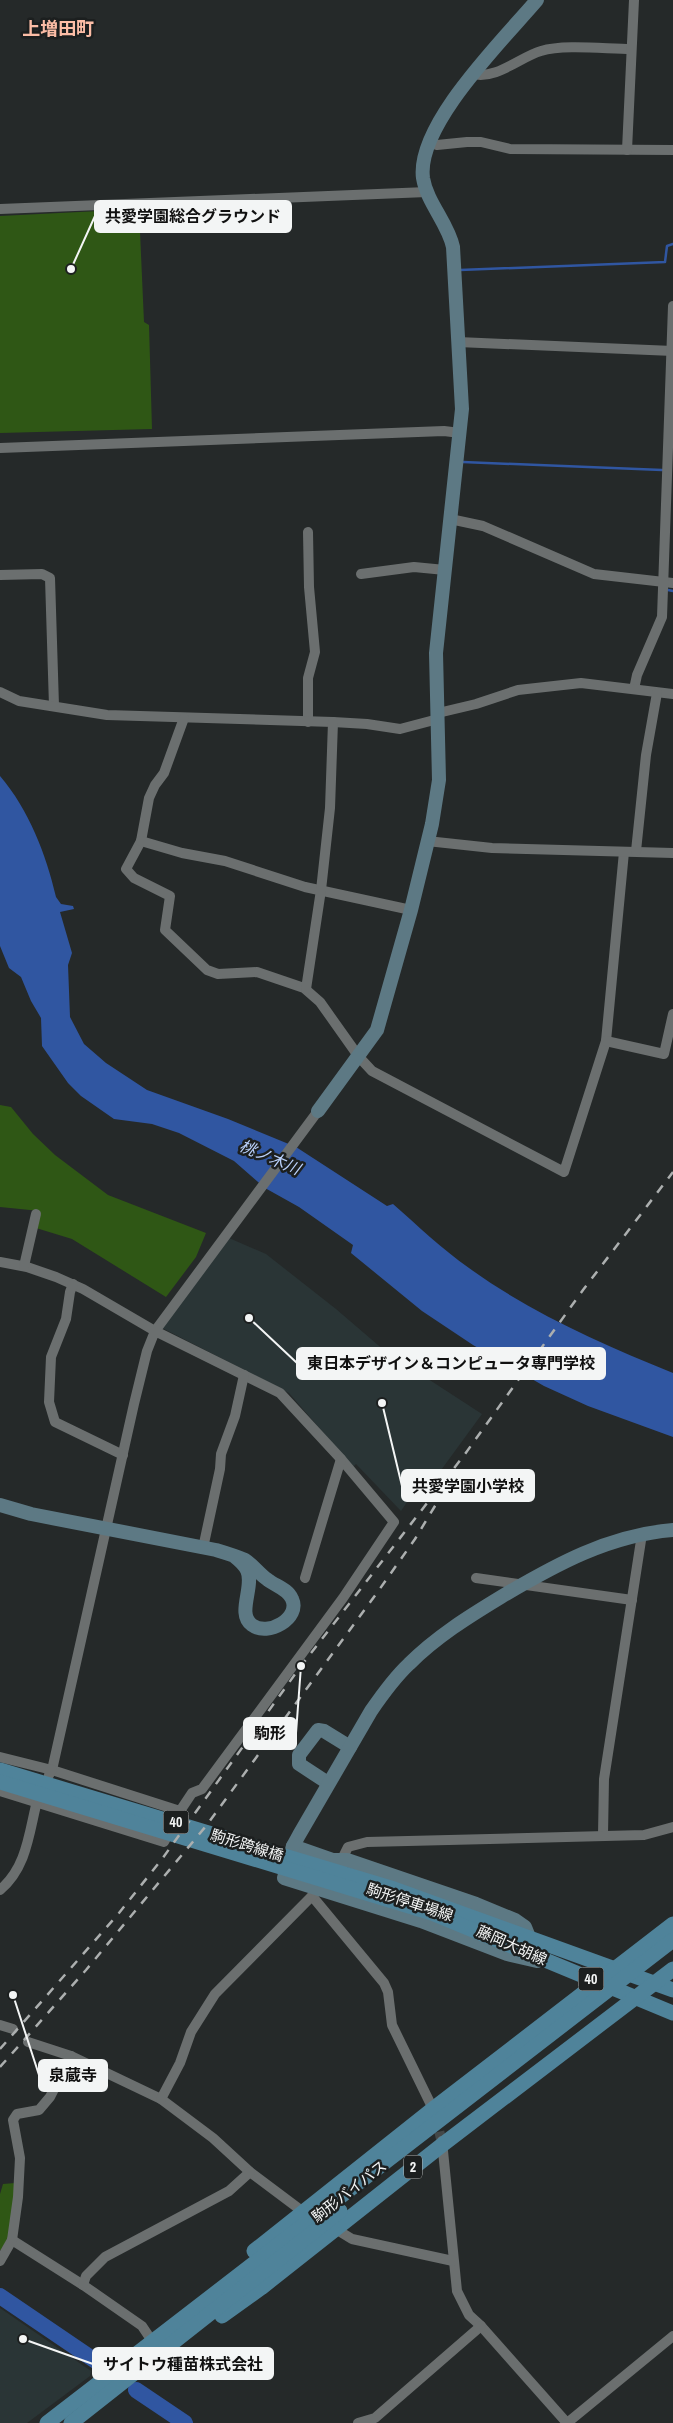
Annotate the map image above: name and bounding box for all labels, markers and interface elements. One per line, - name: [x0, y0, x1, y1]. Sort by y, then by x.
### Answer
- district label: 上増田町: [22, 16, 94, 41]
- callout: 共愛学園総合グラウンド: [95, 201, 291, 232]
- text: 共愛学園総合グラウンド: [105, 205, 281, 227]
- water label: 桃ノ木川: [236, 1134, 306, 1180]
- callout: 東日本デザイン＆コンピュータ専門学校: [297, 1348, 605, 1379]
- text: 東日本デザイン＆コンピュータ専門学校: [307, 1352, 595, 1374]
- callout: 共愛学園小学校: [402, 1470, 534, 1501]
- text: 共愛学園小学校: [412, 1475, 524, 1497]
- callout: 駒形: [244, 1718, 296, 1749]
- text: 駒形: [254, 1722, 286, 1744]
- road number: 40: [164, 1810, 188, 1834]
- street label: 駒形跨線橋: [208, 1824, 286, 1866]
- street label: 駒形停車場線: [364, 1878, 456, 1926]
- street label: 藤岡大胡線: [473, 1920, 551, 1970]
- road number: 40: [578, 1968, 604, 1990]
- callout: 泉蔵寺: [39, 2060, 107, 2091]
- text: 泉蔵寺: [49, 2064, 97, 2086]
- street label: 駒形バイパス: [307, 2155, 391, 2227]
- road number: 2: [404, 2156, 422, 2178]
- callout: サイトウ種苗株式会社: [93, 2348, 273, 2379]
- text: サイトウ種苗株式会社: [103, 2353, 263, 2375]

